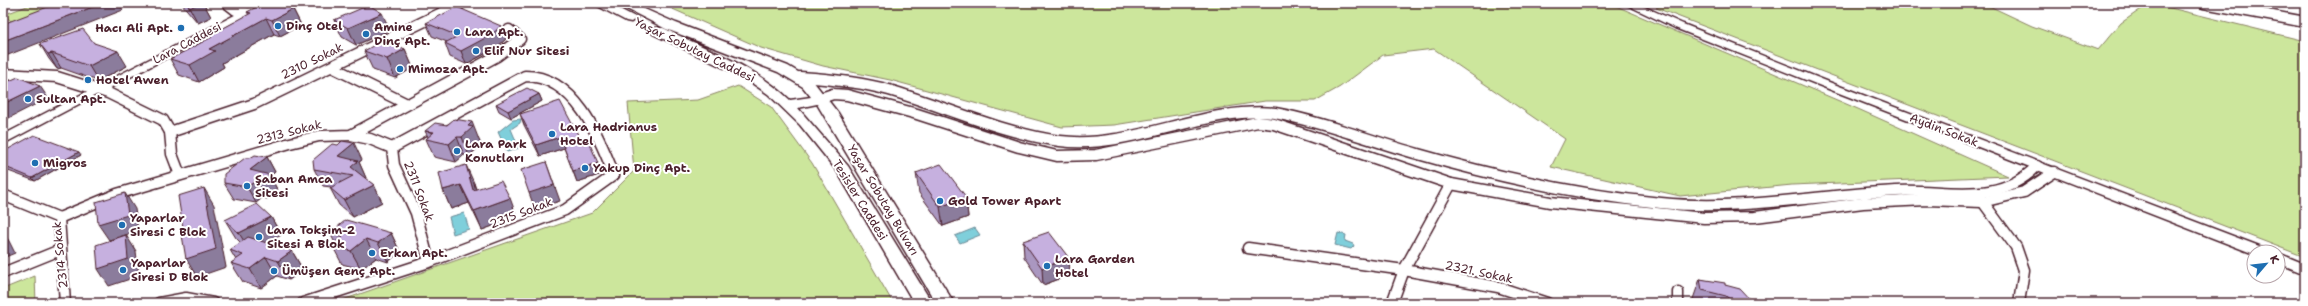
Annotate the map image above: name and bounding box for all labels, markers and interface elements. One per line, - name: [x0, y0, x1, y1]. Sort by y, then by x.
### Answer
- street label: Yaşar Sobutay Caddesi: [632, 14, 758, 86]
- street label: Lara Caddesi: [150, 18, 224, 68]
- place label: Dinç Otel: [286, 18, 342, 34]
- place label: Amine Dinç Apt.: [374, 19, 431, 49]
- place label: Hacı Ali Apt.: [95, 20, 173, 36]
- marker: Dinç Otel: [273, 21, 283, 31]
- marker: Hacı Ali Apt.: [176, 23, 186, 33]
- place label: Lara Apt.: [465, 24, 524, 40]
- marker: Lara Apt.: [452, 27, 462, 37]
- marker: Amine Dinç Apt.: [361, 29, 371, 39]
- street label: 2310 Sokak: [278, 39, 346, 83]
- place label: Elif Nur Sitesi: [484, 43, 570, 59]
- marker: Elif Nur Sitesi: [471, 46, 481, 56]
- place label: Mimoza Apt.: [408, 61, 488, 77]
- marker: Mimoza Apt.: [395, 64, 405, 74]
- place label: Hotel Awen: [96, 72, 169, 88]
- marker: Hotel Awen: [83, 75, 93, 85]
- place label: Sultan Apt.: [36, 91, 106, 107]
- marker: Sultan Apt.: [23, 94, 33, 104]
- street label: Aydin Sokak: [1907, 110, 1981, 150]
- street label: 2313 Sokak: [255, 116, 324, 148]
- place label: Lara Hadrianus Hotel: [560, 119, 657, 149]
- marker: Lara Hadrianus Hotel: [547, 129, 557, 139]
- place label: Lara Park Konutları: [465, 136, 527, 166]
- street label: Yaşar Sobutay Bulvarı: [844, 142, 922, 258]
- marker: Lara Park Konutları: [452, 146, 462, 156]
- place label: Migros: [43, 155, 87, 171]
- street label: Tesisler Caddesi: [829, 157, 891, 243]
- marker: Migros: [30, 158, 40, 168]
- street label: 2311 Sokak: [400, 158, 438, 224]
- place label: Yakup Dinç Apt.: [593, 160, 690, 176]
- marker: Yakup Dinç Apt.: [580, 163, 590, 173]
- place label: Şaban Amca Sitesi: [255, 171, 333, 201]
- marker: Şaban Amca Sitesi: [242, 181, 252, 191]
- place label: Gold Tower Apart: [948, 193, 1061, 209]
- street label: 2315 Sokak: [487, 194, 555, 232]
- marker: Gold Tower Apart: [935, 196, 945, 206]
- place label: Yaparlar Siresi C Blok: [130, 210, 206, 240]
- marker: Yaparlar Siresi C Blok: [117, 220, 127, 230]
- street label: 2314 Sokak: [49, 221, 71, 289]
- place label: Lara Tokşim-2 Sitesi A Blok: [267, 222, 356, 252]
- marker: Lara Tokşim-2 Sitesi A Blok: [254, 232, 264, 242]
- north arrow: [2246, 244, 2286, 284]
- place label: Erkan Apt.: [380, 245, 448, 261]
- marker: Erkan Apt.: [367, 248, 377, 258]
- place label: Lara Garden Hotel: [1055, 251, 1135, 281]
- text: K: [2266, 253, 2283, 267]
- place label: Yaparlar Siresi D Blok: [131, 255, 209, 285]
- street label: 2321. Sokak: [1444, 257, 1515, 287]
- marker: Lara Garden Hotel: [1042, 261, 1052, 271]
- place label: Ümüşen Genç Apt.: [282, 263, 395, 279]
- marker: Yaparlar Siresi D Blok: [118, 265, 128, 275]
- marker: Ümüşen Genç Apt.: [269, 266, 279, 276]

